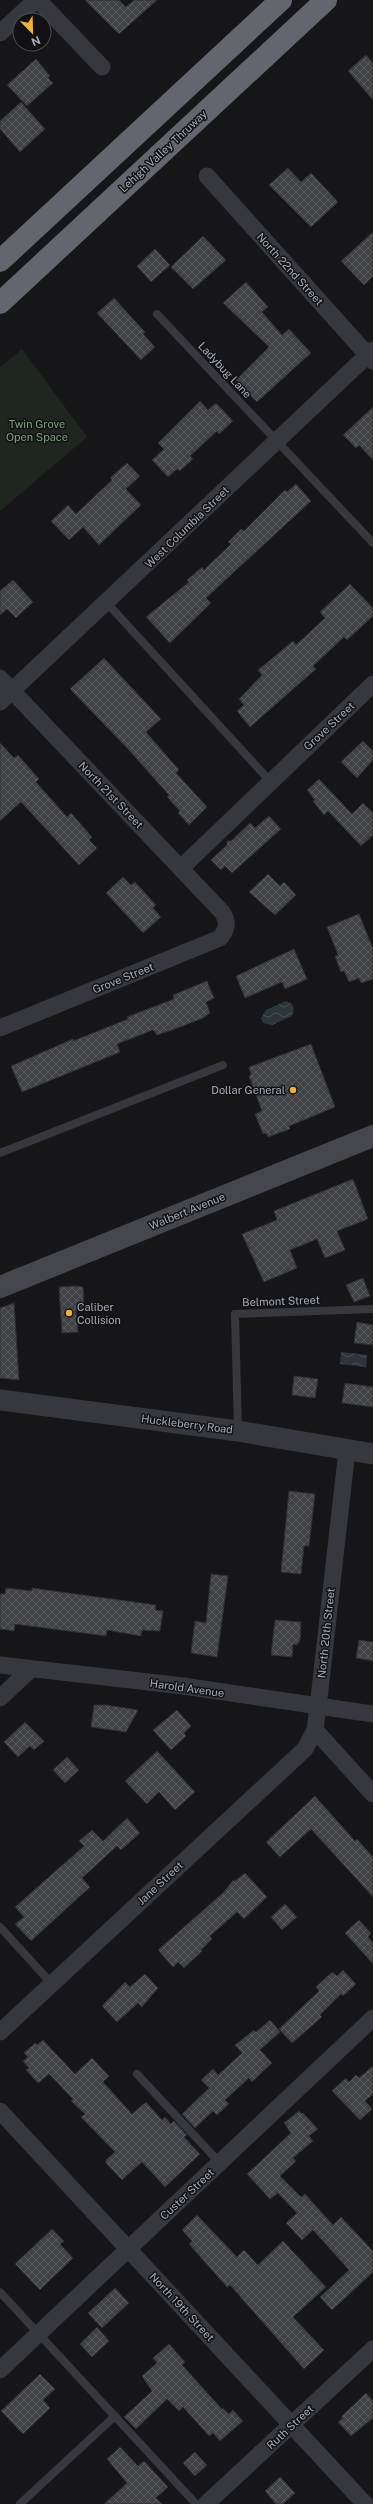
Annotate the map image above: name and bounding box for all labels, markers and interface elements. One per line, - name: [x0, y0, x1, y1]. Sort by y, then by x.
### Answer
- north arrow: [12, 12, 52, 52]
- text: N: [30, 34, 42, 48]
- street label: Lehigh Valley Thruway: [117, 107, 209, 195]
- street label: North 22nd Street: [255, 231, 325, 307]
- street label: Ladybug Lane: [196, 340, 254, 400]
- park label: Twin Grove Open Space: [6, 418, 68, 443]
- street label: West Columbia Street: [143, 484, 231, 570]
- street label: Grove Street: [301, 700, 357, 752]
- street label: North 21st Street: [76, 759, 146, 831]
- street label: Grove Street: [91, 960, 155, 996]
- place label: Dollar General: [211, 1084, 285, 1096]
- marker: Dollar General: [288, 1085, 298, 1095]
- street label: Walbert Avenue: [147, 1190, 227, 1232]
- street label: Belmont Street: [242, 1294, 320, 1308]
- place label: Caliber Collision: [77, 1301, 121, 1326]
- marker: Caliber Collision: [64, 1308, 74, 1318]
- street label: Huckleberry Road: [140, 1412, 234, 1436]
- street label: North 20th Street: [315, 1587, 337, 1679]
- street label: Harold Avenue: [149, 1677, 225, 1699]
- street label: Jane Street: [135, 1859, 185, 1907]
- street label: Custer Street: [158, 2166, 216, 2222]
- street label: North 19th Street: [147, 2270, 217, 2344]
- street label: Ruth Street: [264, 2402, 316, 2452]

